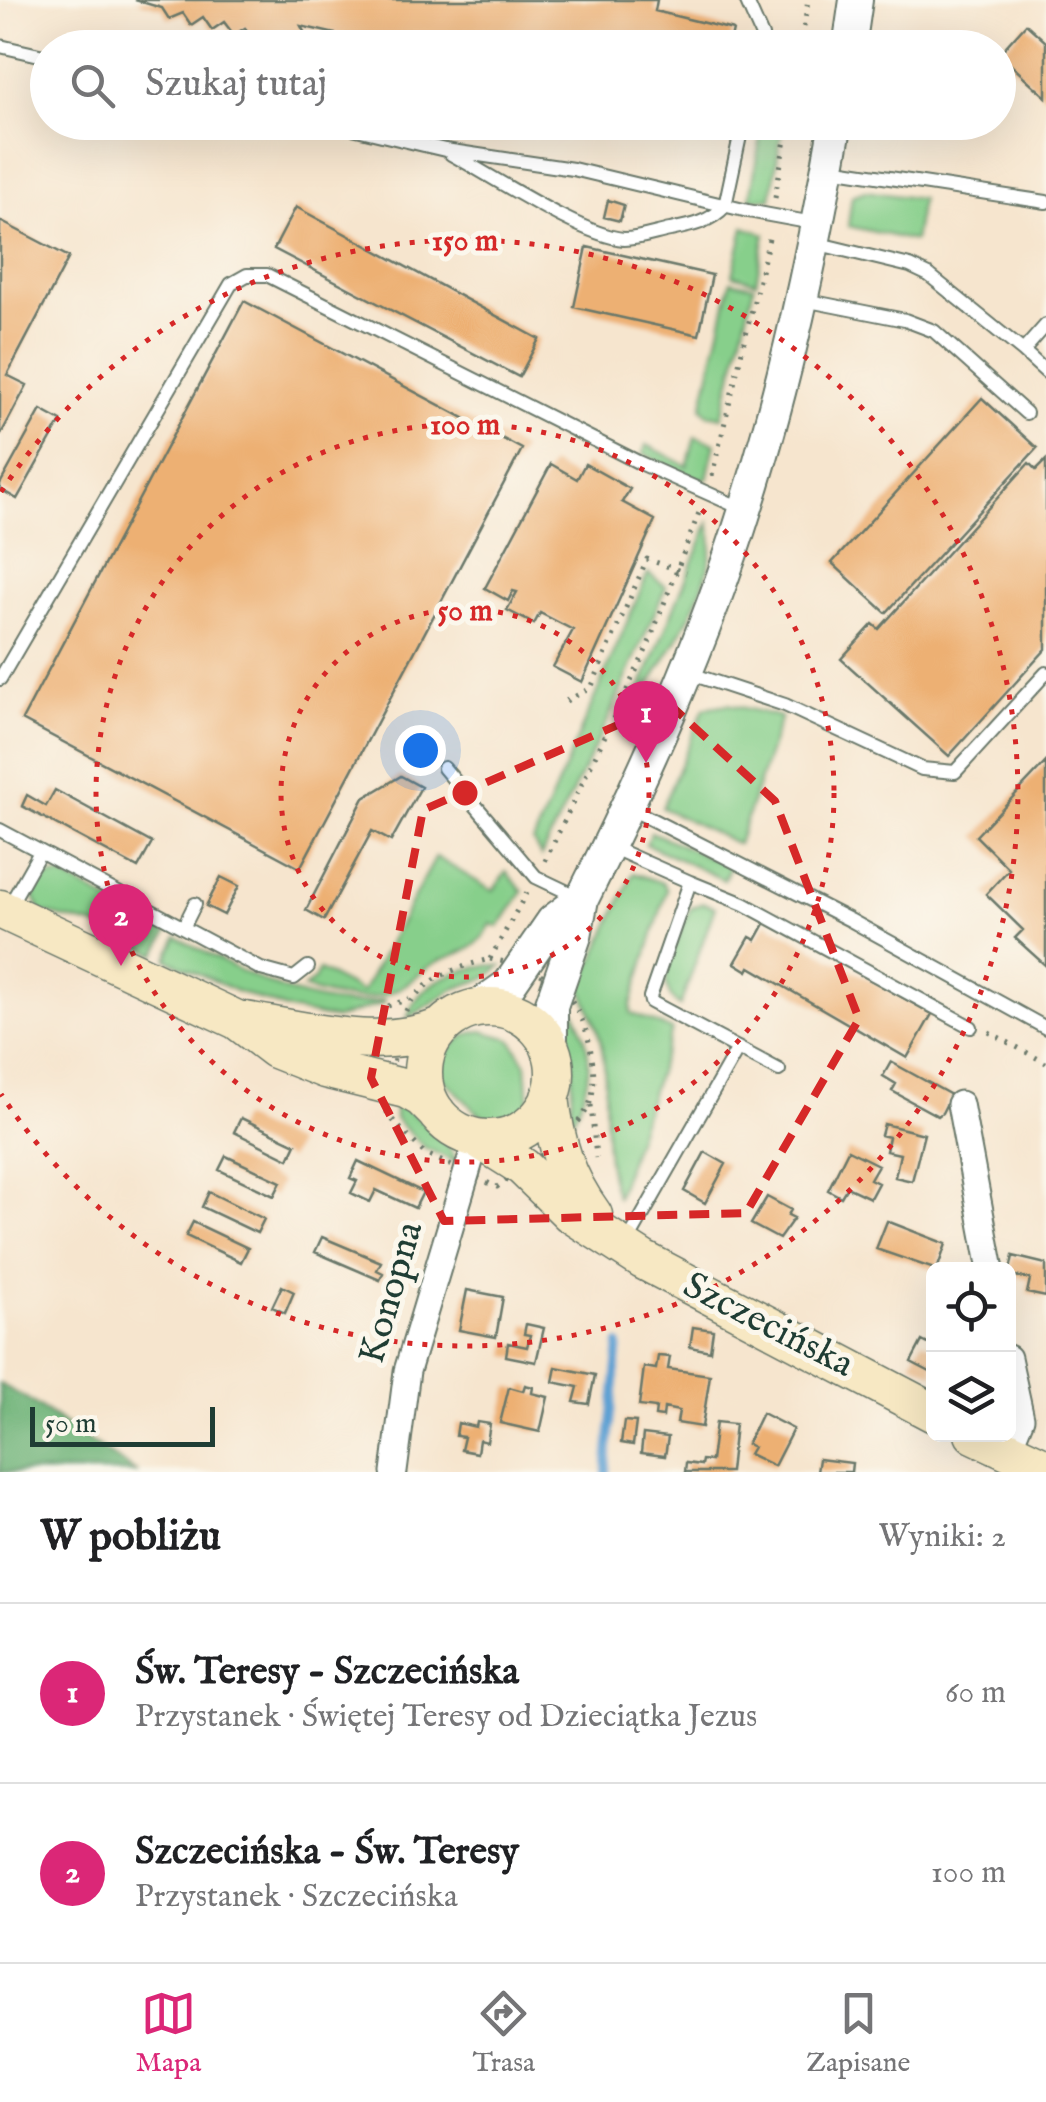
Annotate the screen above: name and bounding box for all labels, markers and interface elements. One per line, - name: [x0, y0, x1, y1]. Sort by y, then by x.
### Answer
- search box: [30, 30, 1016, 140]
- icon: search: [65, 58, 120, 113]
- text: Szukaj tutaj: [145, 61, 327, 109]
- text: 150 m: [432, 223, 498, 261]
- text: 100 m: [430, 407, 500, 445]
- text: 50 m: [437, 593, 493, 631]
- pin: 1: [614, 680, 678, 763]
- your location: [395, 725, 446, 776]
- centre of rings: [447, 775, 483, 811]
- pin: 2: [88, 884, 154, 966]
- street label: Konopna: [349, 1216, 435, 1370]
- map controls: [926, 1262, 1016, 1442]
- button: locate: [926, 1262, 1016, 1352]
- street label: Szczecińska: [675, 1263, 862, 1390]
- button: layers: [926, 1352, 1016, 1442]
- scale bar: [30, 1402, 215, 1446]
- text: 50 m: [45, 1407, 97, 1442]
- text: W pobliżu: [40, 1511, 221, 1564]
- text: Wyniki: 2: [878, 1517, 1006, 1558]
- text: Św. Teresy - Szczecińska: [135, 1649, 519, 1697]
- text: 1: [67, 1673, 78, 1714]
- text: 60 m: [945, 1673, 1006, 1714]
- text: Przystanek · Świętej Teresy od Dzieciątka Jezus: [135, 1697, 757, 1738]
- text: Szczecińska - Św. Teresy: [135, 1829, 519, 1877]
- text: 2: [65, 1853, 80, 1894]
- text: 100 m: [931, 1853, 1006, 1894]
- text: Przystanek · Szczecińska: [135, 1877, 458, 1918]
- tab: Mapa: [136, 1986, 201, 2081]
- tab: Trasa: [473, 1986, 535, 2081]
- tab: Zapisane: [806, 1986, 910, 2081]

